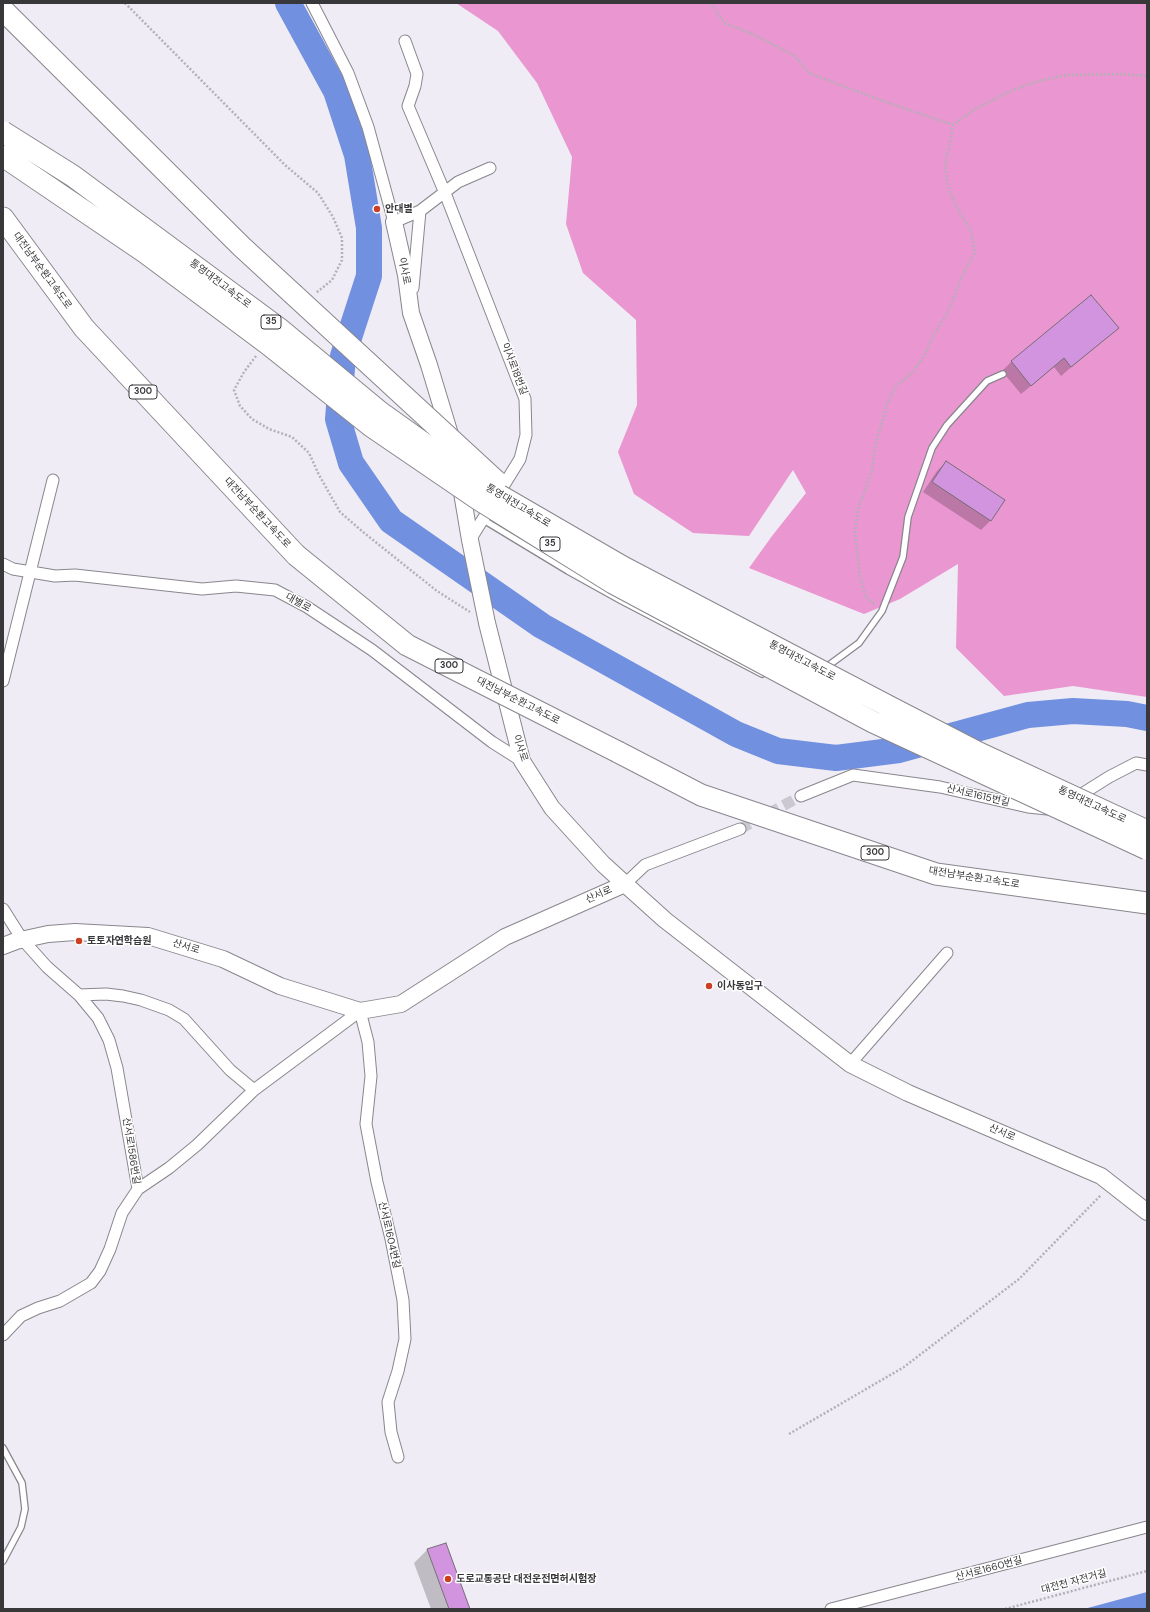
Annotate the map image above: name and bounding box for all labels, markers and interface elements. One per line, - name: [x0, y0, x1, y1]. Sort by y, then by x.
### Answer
- place label: 안대별: [385, 203, 413, 215]
- marker: 안대별: [372, 204, 382, 214]
- street label: 대전남부순환고속도로: [10, 230, 74, 312]
- street label: 이사로: [395, 256, 413, 286]
- street label: 통영대전고속도로: [187, 257, 253, 311]
- road number: 35: [261, 315, 281, 329]
- street label: 이사로18번길: [499, 341, 529, 397]
- road number: 300: [129, 385, 157, 399]
- street label: 대전남부순환고속도로: [221, 475, 293, 551]
- street label: 통영대전고속도로: [483, 482, 553, 530]
- road number: 35: [540, 537, 560, 551]
- street label: 대별로: [283, 591, 313, 615]
- street label: 통영대전고속도로: [767, 638, 837, 684]
- road number: 300: [435, 659, 463, 673]
- street label: 대전남부순환고속도로: [474, 675, 562, 727]
- street label: 이사로: [510, 733, 530, 763]
- street label: 산서로1615번길: [945, 783, 1011, 809]
- street label: 통영대전고속도로: [1056, 784, 1128, 826]
- road number: 300: [861, 846, 889, 860]
- street label: 대전남부순환고속도로: [928, 865, 1020, 891]
- street label: 산서로: [584, 884, 614, 906]
- place label: 토토자연학습원: [87, 935, 151, 947]
- marker: 토토자연학습원: [74, 936, 84, 946]
- street label: 산서로: [171, 937, 201, 957]
- place label: 이사동입구: [717, 980, 763, 992]
- marker: 이사동입구: [704, 981, 714, 991]
- street label: 산서로1586번길: [120, 1117, 142, 1185]
- street label: 산서로: [987, 1122, 1017, 1144]
- street label: 산서로1604번길: [375, 1200, 403, 1270]
- street label: 산서로1660번길: [954, 1554, 1024, 1584]
- street label: 대전천 자전거길: [1040, 1568, 1108, 1596]
- place label: 도로교통공단 대전운전면허시험장: [456, 1573, 596, 1585]
- marker: 도로교통공단 대전운전면허시험장: [443, 1574, 453, 1584]

